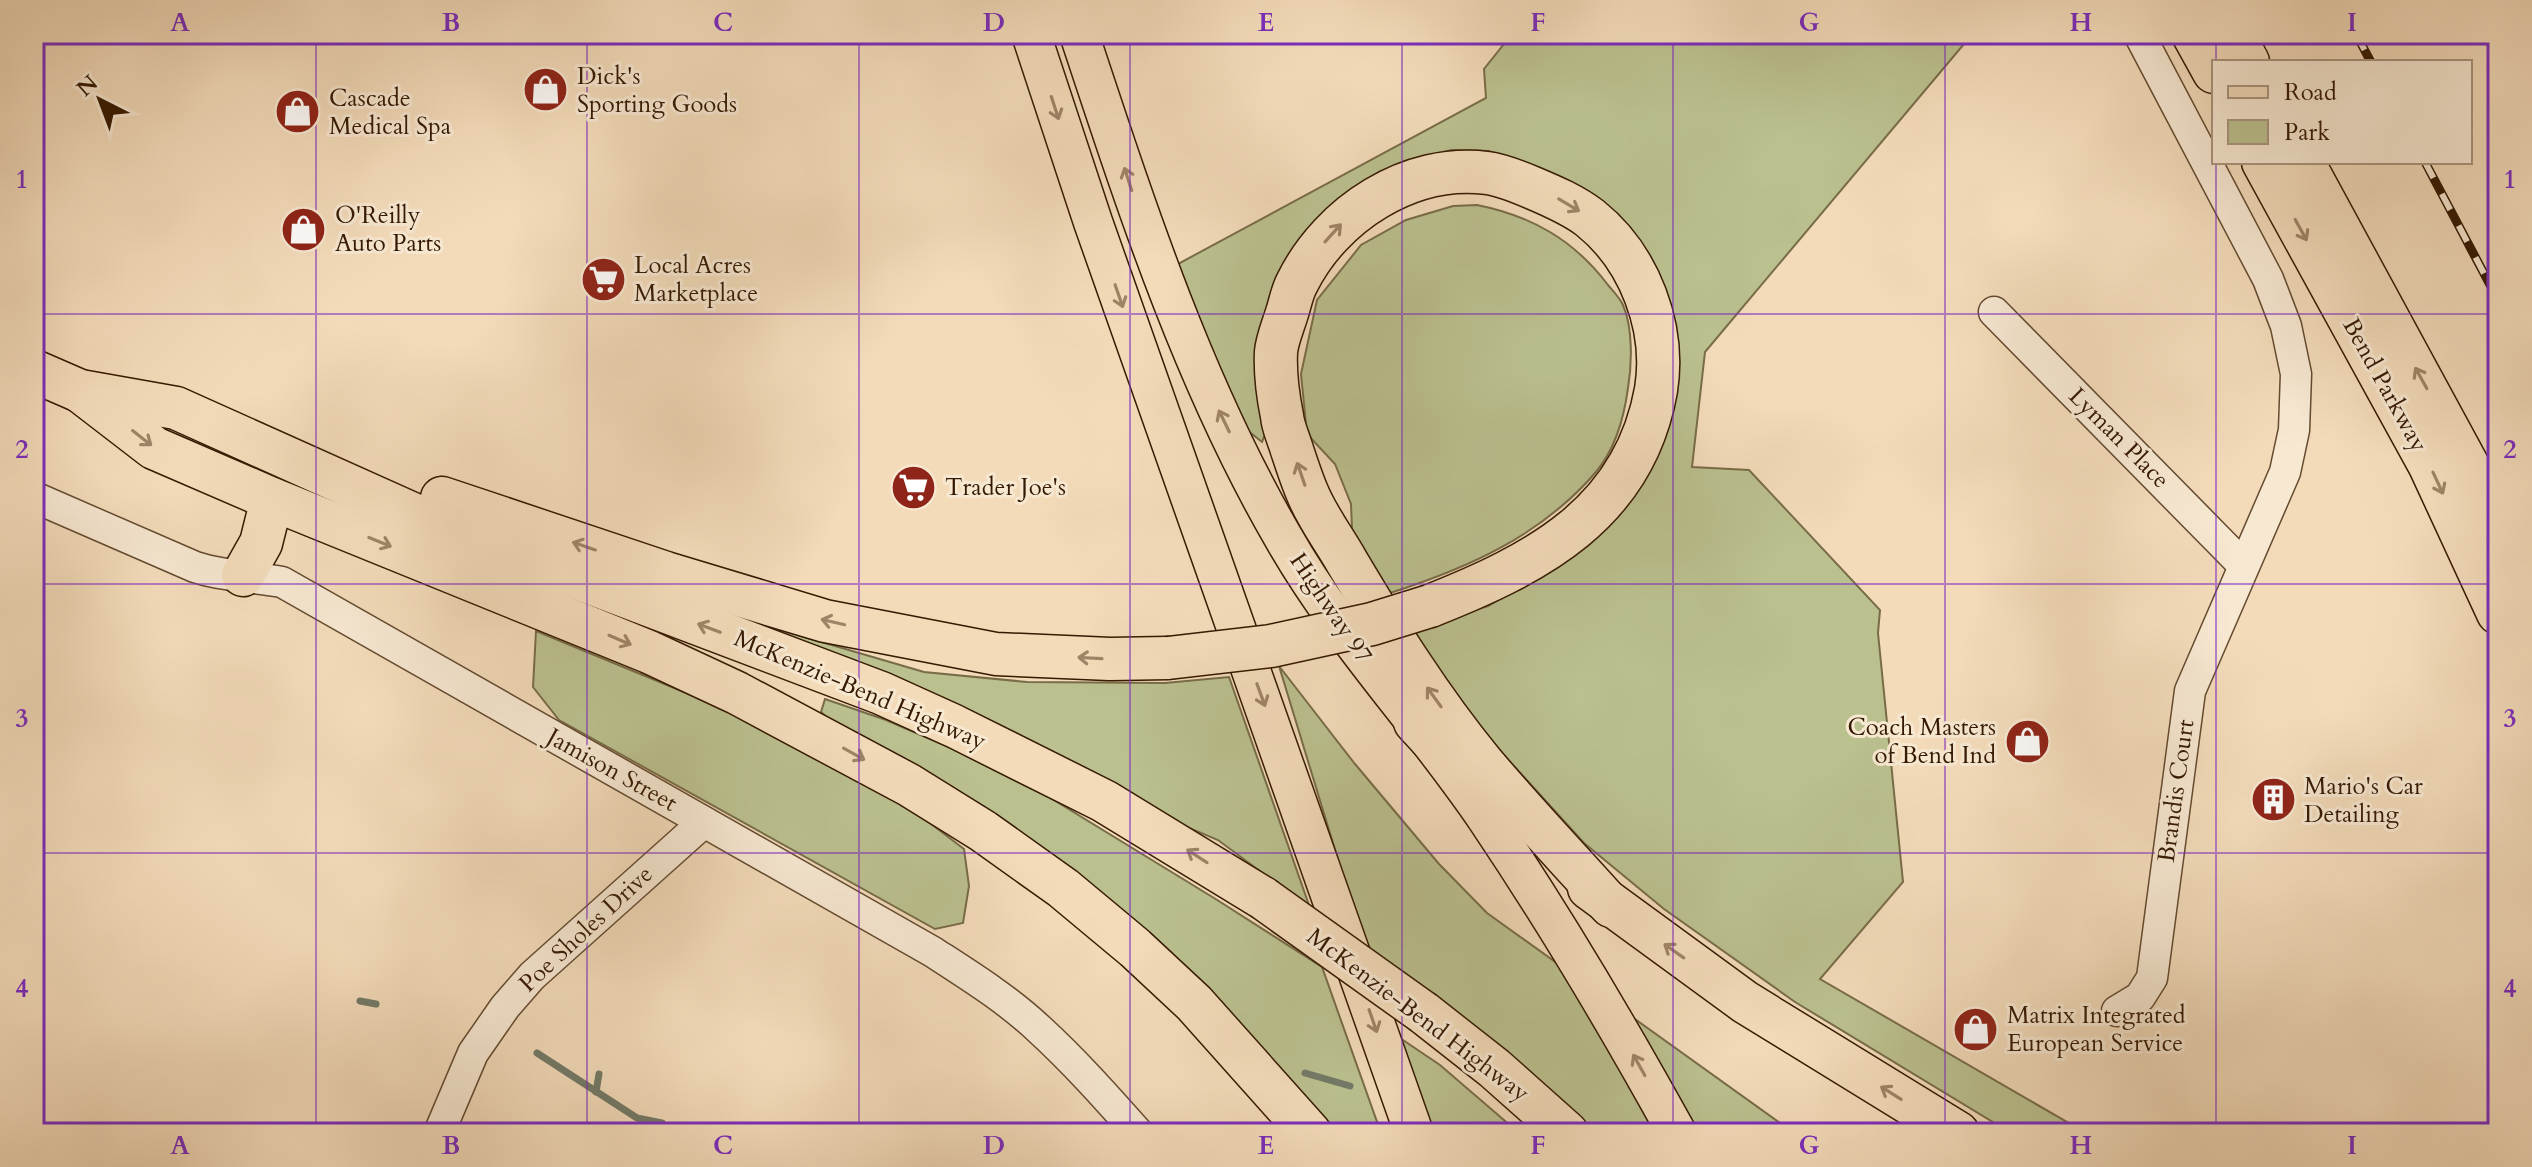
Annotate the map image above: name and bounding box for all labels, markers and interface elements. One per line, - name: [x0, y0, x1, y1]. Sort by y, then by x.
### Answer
- text: A: [170, 5, 190, 40]
- text: B: [442, 5, 460, 40]
- text: C: [713, 5, 733, 40]
- text: D: [983, 5, 1005, 40]
- text: E: [1258, 5, 1274, 40]
- text: F: [1530, 5, 1546, 40]
- text: G: [1798, 5, 1820, 40]
- text: H: [2070, 5, 2093, 40]
- text: I: [2347, 5, 2357, 40]
- north arrow: [60, 60, 140, 140]
- place label: Dick's Sporting Goods: [577, 60, 737, 121]
- legend: [2212, 60, 2472, 164]
- shop icon: Dick's Sporting Goods: [522, 66, 570, 114]
- text: N: [70, 68, 104, 103]
- text: Road: [2284, 76, 2337, 109]
- place label: Cascade Medical Spa: [329, 82, 452, 143]
- shop icon: Cascade Medical Spa: [274, 88, 322, 136]
- one-way arrow: [1049, 95, 1064, 120]
- text: Park: [2284, 116, 2330, 149]
- text: 1: [15, 162, 29, 197]
- text: 1: [2503, 162, 2517, 197]
- one-way arrow: [1119, 167, 1134, 192]
- one-way arrow: [1557, 198, 1580, 214]
- place label: O'Reilly Auto Parts: [335, 199, 441, 260]
- shop icon: O'Reilly Auto Parts: [280, 205, 328, 253]
- one-way arrow: [2294, 218, 2309, 242]
- one-way arrow: [1324, 224, 1342, 244]
- place label: Local Acres Marketplace: [634, 249, 758, 310]
- supermarket icon: Local Acres Marketplace: [579, 255, 627, 303]
- one-way arrow: [1112, 283, 1127, 308]
- street label: Bend Parkway: [2335, 312, 2436, 458]
- one-way arrow: [2413, 367, 2429, 390]
- street label: Lyman Place: [2061, 380, 2177, 496]
- one-way arrow: [1216, 409, 1231, 433]
- one-way arrow: [130, 430, 152, 447]
- text: 2: [15, 432, 29, 467]
- text: 2: [2503, 432, 2517, 467]
- one-way arrow: [1292, 462, 1307, 487]
- supermarket icon: Trader Joe's: [890, 463, 938, 511]
- place label: Trader Joe's: [945, 471, 1066, 504]
- one-way arrow: [2431, 471, 2446, 495]
- one-way arrow: [367, 535, 391, 550]
- one-way arrow: [572, 537, 597, 552]
- street label: Highway 97: [1282, 546, 1380, 670]
- one-way arrow: [820, 614, 846, 629]
- one-way arrow: [698, 620, 722, 634]
- street label: McKenzie-Bend Highway: [729, 622, 991, 758]
- one-way arrow: [607, 634, 632, 649]
- one-way arrow: [1077, 651, 1104, 666]
- one-way arrow: [1255, 683, 1269, 707]
- one-way arrow: [1426, 686, 1443, 708]
- text: 3: [15, 701, 29, 736]
- text: 3: [2503, 701, 2517, 736]
- place label: Coach Masters of Bend Ind: [1847, 711, 1996, 772]
- shop icon: Coach Masters of Bend Ind: [2003, 717, 2051, 765]
- street label: Brandis Court: [2150, 717, 2202, 865]
- street label: Jamison Street: [538, 719, 683, 820]
- one-way arrow: [842, 746, 865, 762]
- place label: Mario's Car Detailing: [2304, 770, 2423, 831]
- building icon: Mario's Car Detailing: [2249, 776, 2297, 824]
- one-way arrow: [1187, 848, 1209, 865]
- street label: Poe Sholes Drive: [512, 858, 660, 1000]
- street label: McKenzie-Bend Highway: [1300, 920, 1536, 1110]
- one-way arrow: [1663, 943, 1685, 959]
- text: 4: [15, 971, 29, 1006]
- text: 4: [2503, 971, 2517, 1006]
- place label: Matrix Integrated European Service: [2007, 999, 2186, 1060]
- shop icon: Matrix Integrated European Service: [1952, 1005, 2000, 1053]
- one-way arrow: [1366, 1008, 1381, 1033]
- one-way arrow: [1631, 1053, 1646, 1077]
- one-way arrow: [1880, 1085, 1903, 1101]
- text: A: [170, 1128, 190, 1163]
- text: B: [442, 1128, 460, 1163]
- text: C: [713, 1128, 733, 1163]
- text: D: [983, 1128, 1005, 1163]
- text: E: [1258, 1128, 1274, 1163]
- text: F: [1530, 1128, 1546, 1163]
- text: G: [1798, 1128, 1820, 1163]
- text: H: [2070, 1128, 2093, 1163]
- text: I: [2347, 1128, 2357, 1163]

